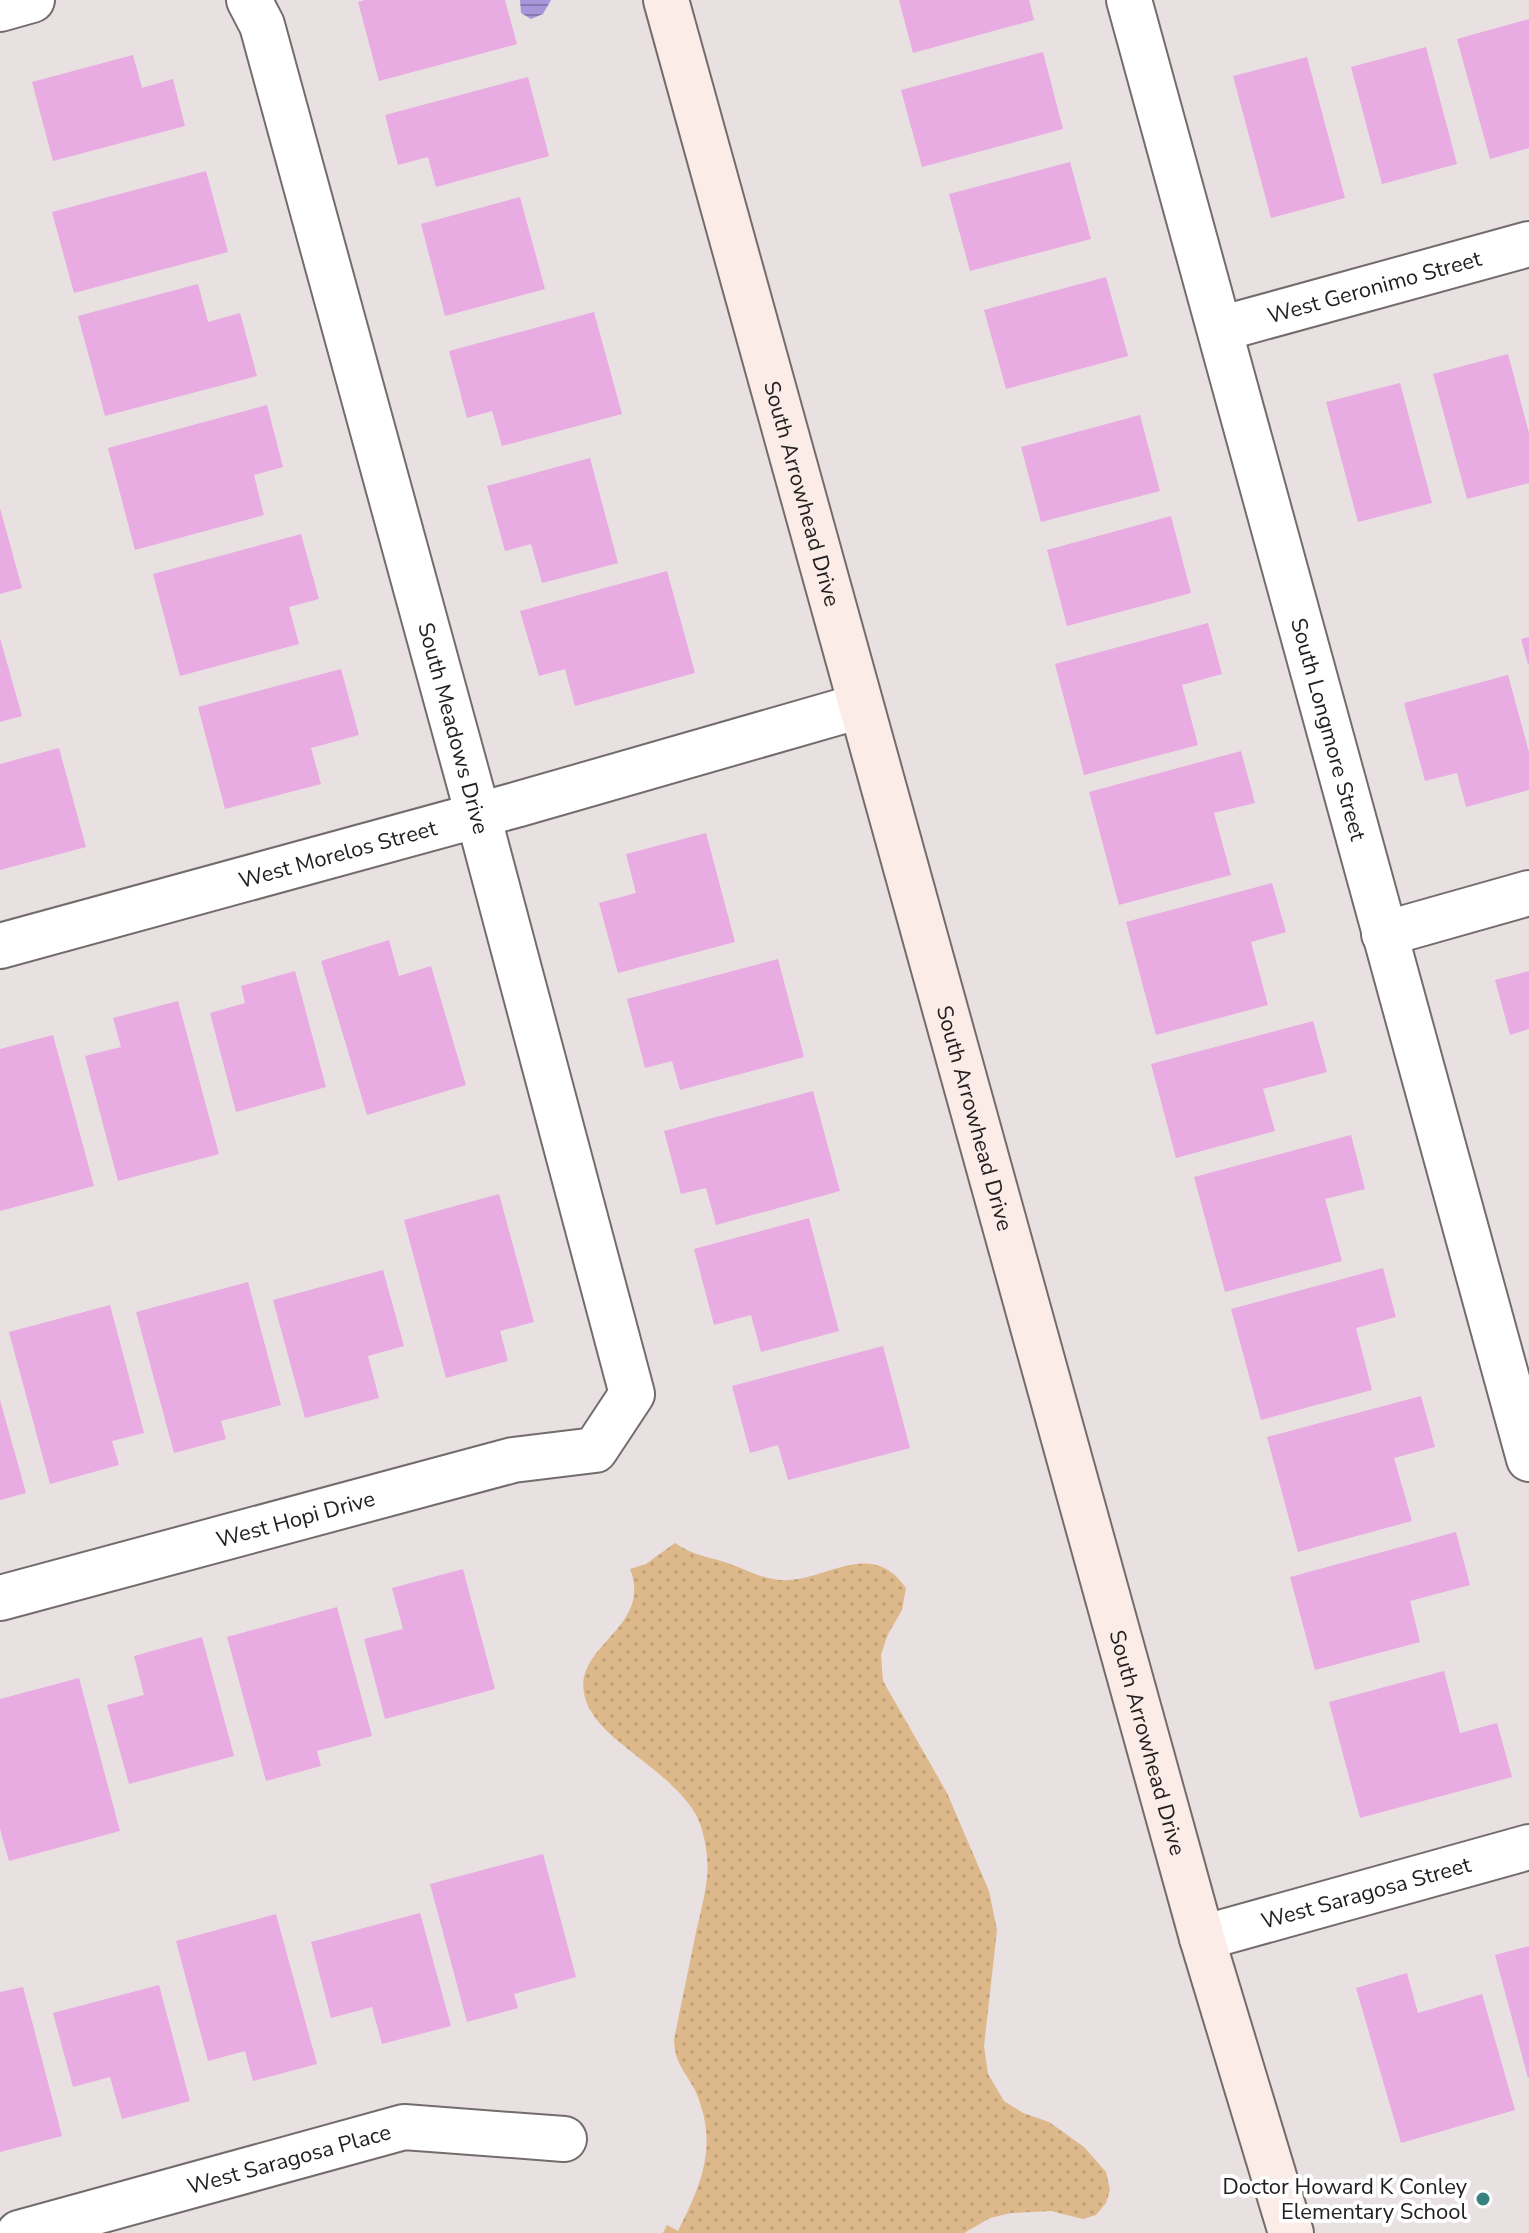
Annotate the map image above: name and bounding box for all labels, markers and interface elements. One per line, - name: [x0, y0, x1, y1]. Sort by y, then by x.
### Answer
- street label: West Geronimo Street: [1264, 244, 1485, 331]
- street label: South Arrowhead Drive: [756, 378, 847, 610]
- street label: South Longmore Street: [1283, 615, 1373, 844]
- street label: South Meadows Drive: [410, 619, 496, 837]
- street label: West Morelos Street: [236, 813, 440, 896]
- street label: South Arrowhead Drive: [929, 1002, 1020, 1235]
- street label: West Hopi Drive: [213, 1484, 378, 1555]
- street label: South Arrowhead Drive: [1101, 1627, 1192, 1859]
- street label: West Saragosa Street: [1258, 1850, 1475, 1937]
- street label: West Saragosa Place: [184, 2117, 394, 2202]
- place label: Doctor Howard K Conley Elementary School: [1222, 2172, 1468, 2227]
- marker: Doctor Howard K Conley Elementary School: [1474, 2190, 1492, 2208]

